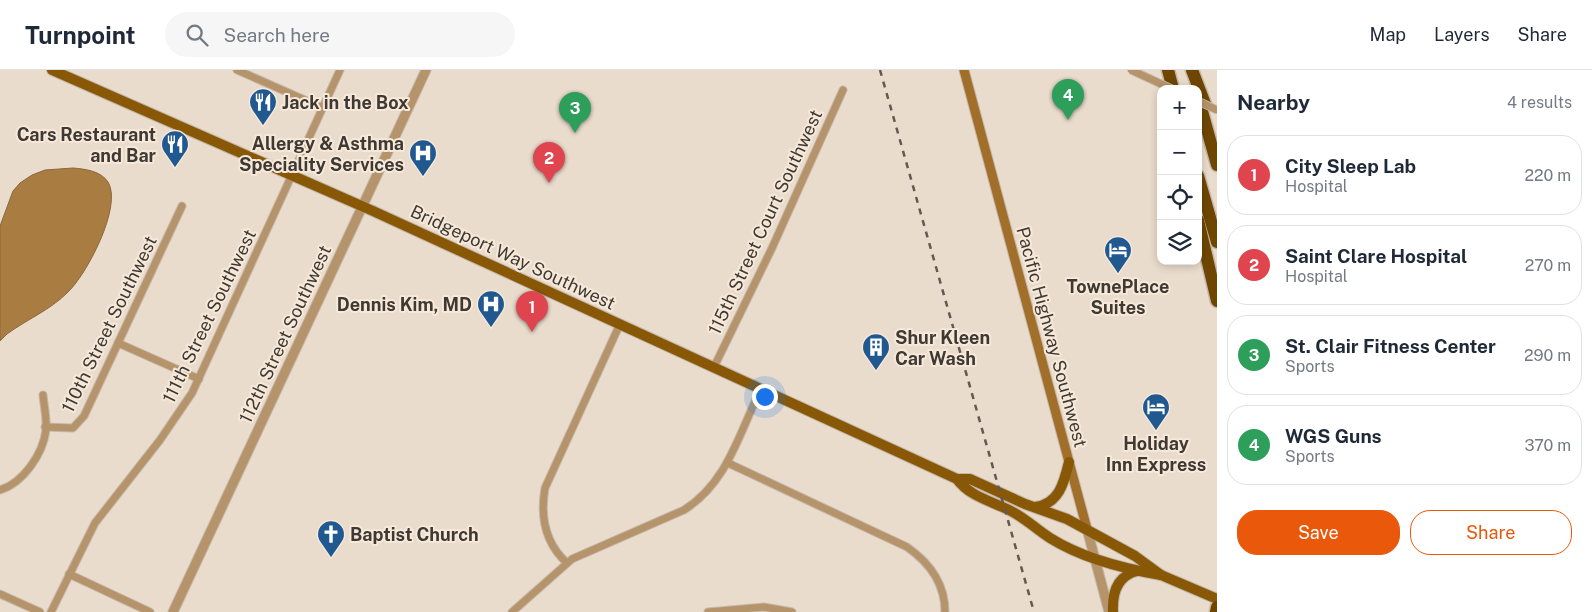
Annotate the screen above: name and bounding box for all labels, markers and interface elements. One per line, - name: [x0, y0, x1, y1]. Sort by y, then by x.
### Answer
- search box: [165, 12, 515, 57]
- text: Turnpoint: [25, 21, 135, 49]
- icon: search: [183, 21, 211, 49]
- text: Search here: [223, 24, 330, 46]
- text: Map: [1370, 24, 1406, 45]
- text: Layers: [1434, 24, 1490, 45]
- text: Share: [1518, 24, 1567, 45]
- pin: 4: [1052, 79, 1084, 120]
- map controls: [1157, 85, 1202, 265]
- button: +: [1157, 85, 1202, 130]
- restaurant icon: Jack in the Box: [248, 87, 278, 126]
- text: Nearby: [1237, 90, 1310, 115]
- place label: Jack in the Box: [282, 92, 409, 113]
- pin: 3: [559, 92, 591, 133]
- text: 4 results: [1507, 93, 1572, 112]
- street label: 115th Street Court Southwest: [704, 106, 826, 338]
- place label: Cars Restaurant and Bar: [17, 124, 157, 166]
- restaurant icon: Cars Restaurant and Bar: [160, 129, 190, 168]
- button: −: [1157, 130, 1202, 175]
- place label: Allergy & Asthma Speciality Services: [239, 133, 404, 175]
- hospital icon: Allergy & Asthma Speciality Services: [408, 138, 438, 177]
- pin: 2: [533, 142, 565, 183]
- text: City Sleep Lab: [1285, 155, 1416, 177]
- text: 1: [1251, 166, 1257, 185]
- text: 220 m: [1524, 166, 1571, 185]
- button: locate: [1157, 175, 1202, 220]
- text: Hospital: [1285, 177, 1348, 196]
- street label: Bridgeport Way Southwest: [407, 200, 619, 314]
- button: layers: [1157, 220, 1202, 265]
- street label: Pacific Highway Southwest: [1012, 224, 1092, 450]
- street label: 111th Street Southwest: [158, 226, 260, 406]
- street label: 110th Street Southwest: [57, 232, 161, 416]
- hotel icon: TownePlace Suites: [1103, 235, 1133, 274]
- street label: 112th Street Southwest: [235, 242, 335, 426]
- text: Saint Clare Hospital: [1285, 245, 1467, 267]
- text: 2: [1249, 256, 1259, 275]
- text: 270 m: [1525, 256, 1571, 275]
- text: Hospital: [1285, 267, 1348, 286]
- place label: TownePlace Suites: [1067, 276, 1169, 318]
- hospital icon: Dennis Kim, MD: [476, 289, 506, 328]
- pin: 1: [516, 291, 548, 332]
- place label: Dennis Kim, MD: [337, 294, 472, 315]
- place label: Shur Kleen Car Wash: [895, 327, 990, 369]
- building icon: Shur Kleen Car Wash: [861, 332, 891, 371]
- text: St. Clair Fitness Center: [1285, 335, 1496, 357]
- text: 3: [1249, 346, 1259, 365]
- text: 290 m: [1524, 346, 1571, 365]
- text: Sports: [1285, 357, 1335, 376]
- your location: [752, 384, 778, 410]
- hotel icon: Holiday Inn Express: [1141, 392, 1171, 431]
- text: WGS Guns: [1285, 425, 1382, 447]
- place label: Holiday Inn Express: [1106, 433, 1206, 475]
- text: 4: [1249, 436, 1259, 455]
- text: 370 m: [1524, 436, 1571, 455]
- text: Sports: [1285, 447, 1335, 466]
- button: Save: [1237, 510, 1400, 555]
- button: Share: [1410, 510, 1572, 555]
- church icon: Baptist Church: [316, 519, 346, 558]
- place label: Baptist Church: [350, 524, 479, 545]

